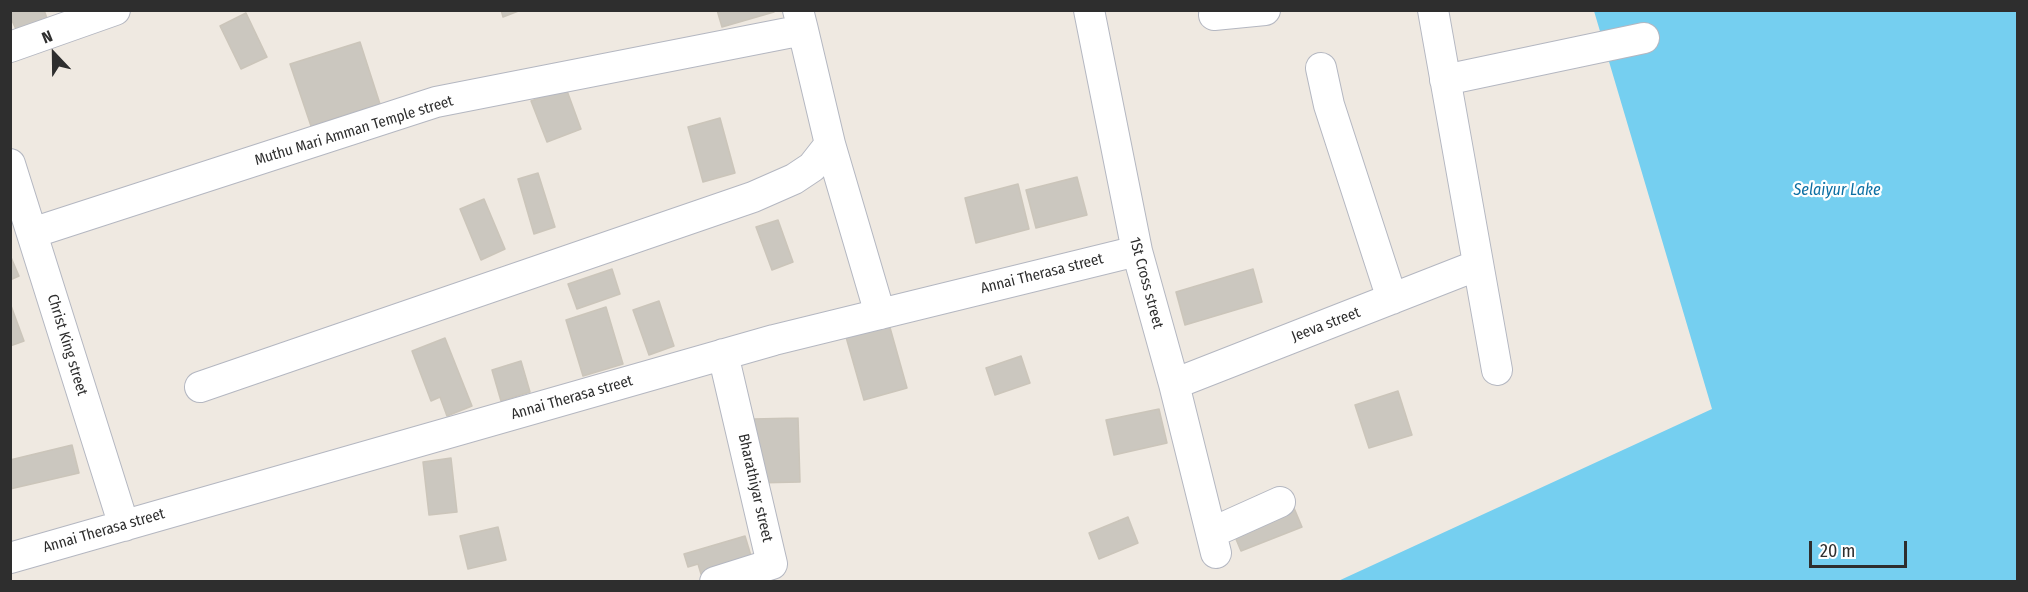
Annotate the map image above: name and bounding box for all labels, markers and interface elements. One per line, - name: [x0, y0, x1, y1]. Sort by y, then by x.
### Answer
- north arrow: [24, 24, 84, 84]
- text: N: [39, 26, 55, 47]
- street label: Muthu Mari Amman Temple street: [253, 92, 455, 170]
- water label: Selaiyur Lake: [1794, 181, 1880, 201]
- street label: 1St Cross street: [1125, 235, 1167, 331]
- street label: Annai Therasa street: [979, 250, 1105, 298]
- street label: Christ King street: [43, 292, 91, 398]
- street label: Jeeva street: [1289, 304, 1363, 346]
- street label: Annai Therasa street: [509, 372, 635, 424]
- street label: Bharathiyar street: [734, 432, 776, 544]
- street label: Annai Therasa street: [41, 505, 167, 557]
- scale bar: [1812, 529, 1910, 567]
- text: 20 m: [1820, 540, 1855, 562]

